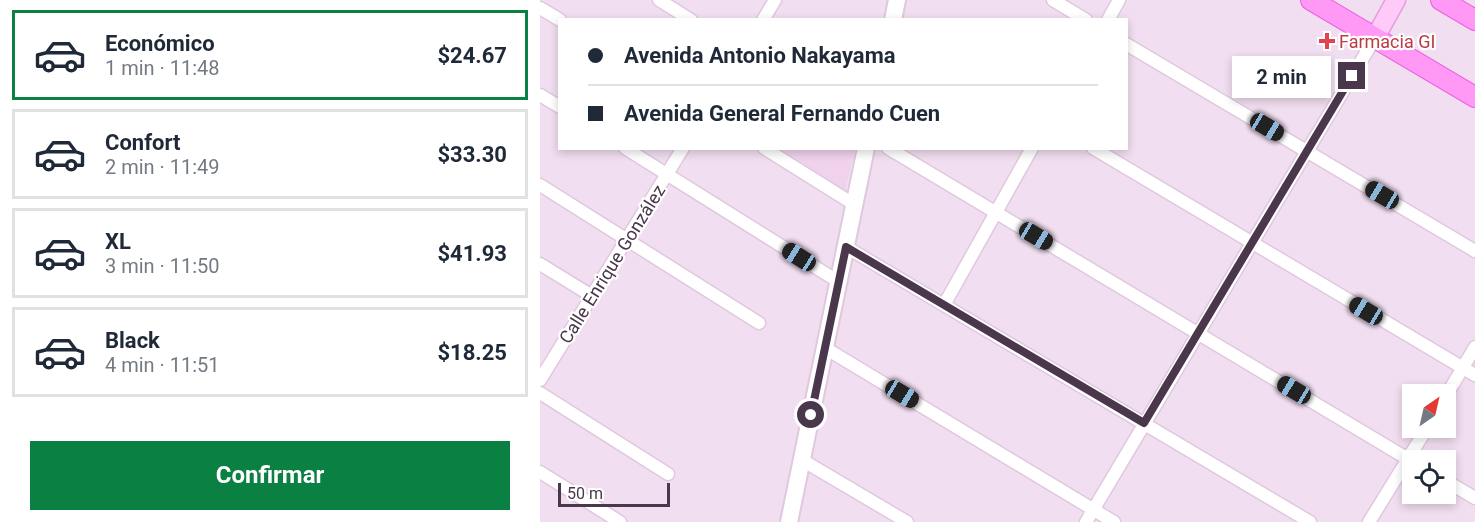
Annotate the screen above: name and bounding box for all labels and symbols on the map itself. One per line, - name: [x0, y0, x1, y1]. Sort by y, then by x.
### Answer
- place label: Farmacia GI: [1339, 31, 1435, 52]
- marker: Farmacia GI: [1320, 34, 1334, 48]
- callout: 2 min: [1232, 55, 1331, 97]
- route end: [1338, 62, 1365, 89]
- car: [1247, 110, 1287, 144]
- car: [1362, 178, 1402, 212]
- street label: Calle Enrique González: [555, 181, 669, 347]
- car: [1016, 219, 1056, 253]
- car: [779, 240, 819, 274]
- car: [1346, 294, 1386, 328]
- car: [1274, 373, 1314, 407]
- car: [882, 377, 922, 411]
- north arrow: [1402, 384, 1456, 438]
- route start: [797, 401, 824, 428]
- scale bar: [558, 480, 670, 508]

